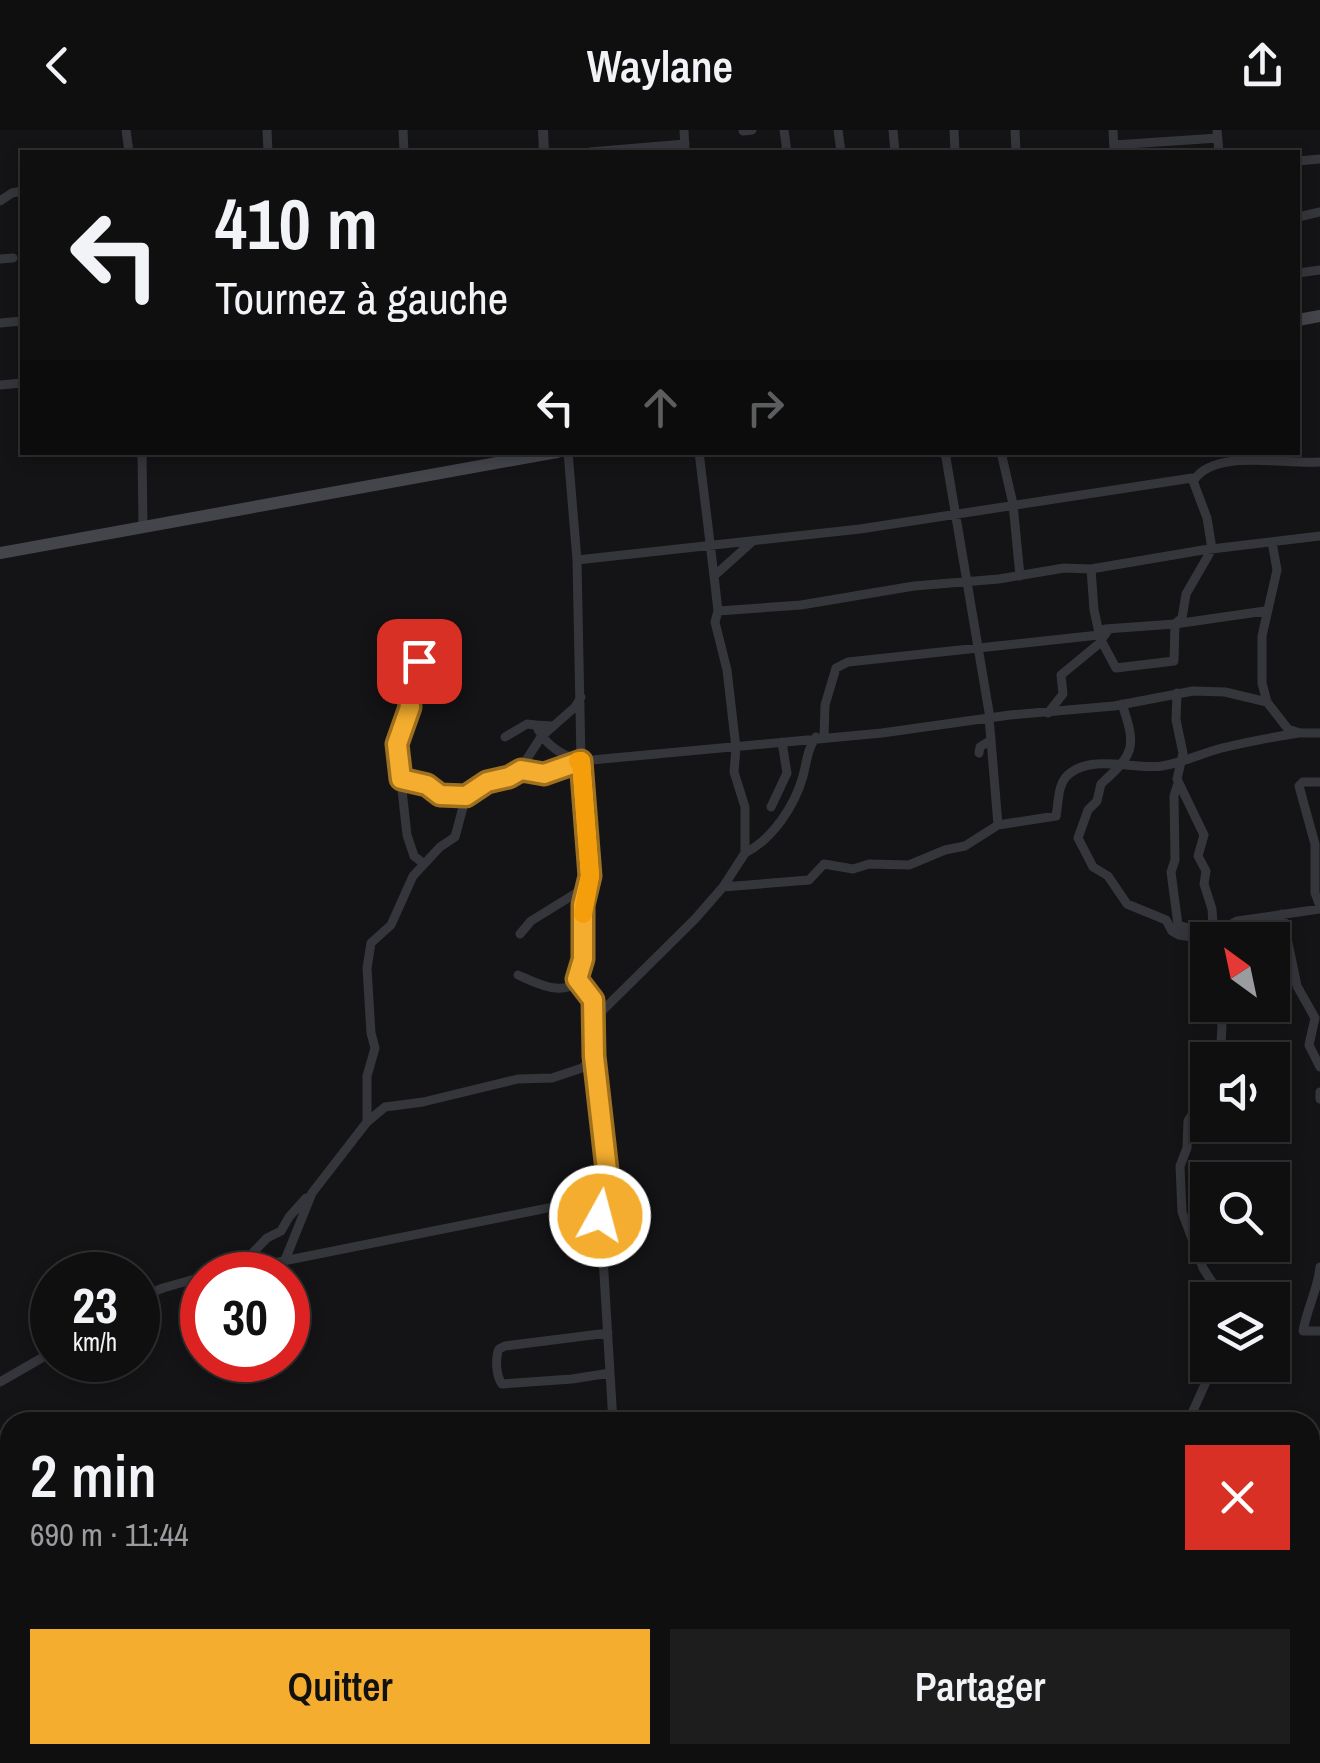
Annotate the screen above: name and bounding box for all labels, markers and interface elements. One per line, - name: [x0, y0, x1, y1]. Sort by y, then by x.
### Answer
- text: Waylane: [587, 35, 733, 96]
- icon: back: [30, 38, 85, 93]
- icon: share: [1235, 38, 1290, 93]
- text: 410 m: [215, 177, 378, 271]
- icon: left: [50, 190, 180, 320]
- text: Tournez à gauche: [215, 267, 508, 328]
- icon: left: [528, 380, 583, 435]
- icon: ahead: [633, 380, 688, 435]
- icon: right: [738, 380, 793, 435]
- pin: [377, 619, 462, 704]
- icon: arrive: [392, 634, 447, 689]
- north arrow: [1190, 922, 1290, 1022]
- map controls: [1190, 922, 1290, 1382]
- button: sound: [1190, 1042, 1290, 1142]
- button: search: [1190, 1162, 1290, 1262]
- position arrow: [548, 1164, 652, 1268]
- speed limit sign: 30: [180, 1252, 310, 1382]
- text: 23: [72, 1271, 118, 1339]
- button: layers: [1190, 1282, 1290, 1382]
- text: km/h: [73, 1325, 117, 1359]
- text: 2 min: [30, 1435, 157, 1516]
- button: close: [1185, 1445, 1290, 1550]
- text: 690 m · 11:44: [30, 1513, 189, 1556]
- button: Quitter: [30, 1629, 650, 1744]
- button: Partager: [670, 1629, 1290, 1744]

